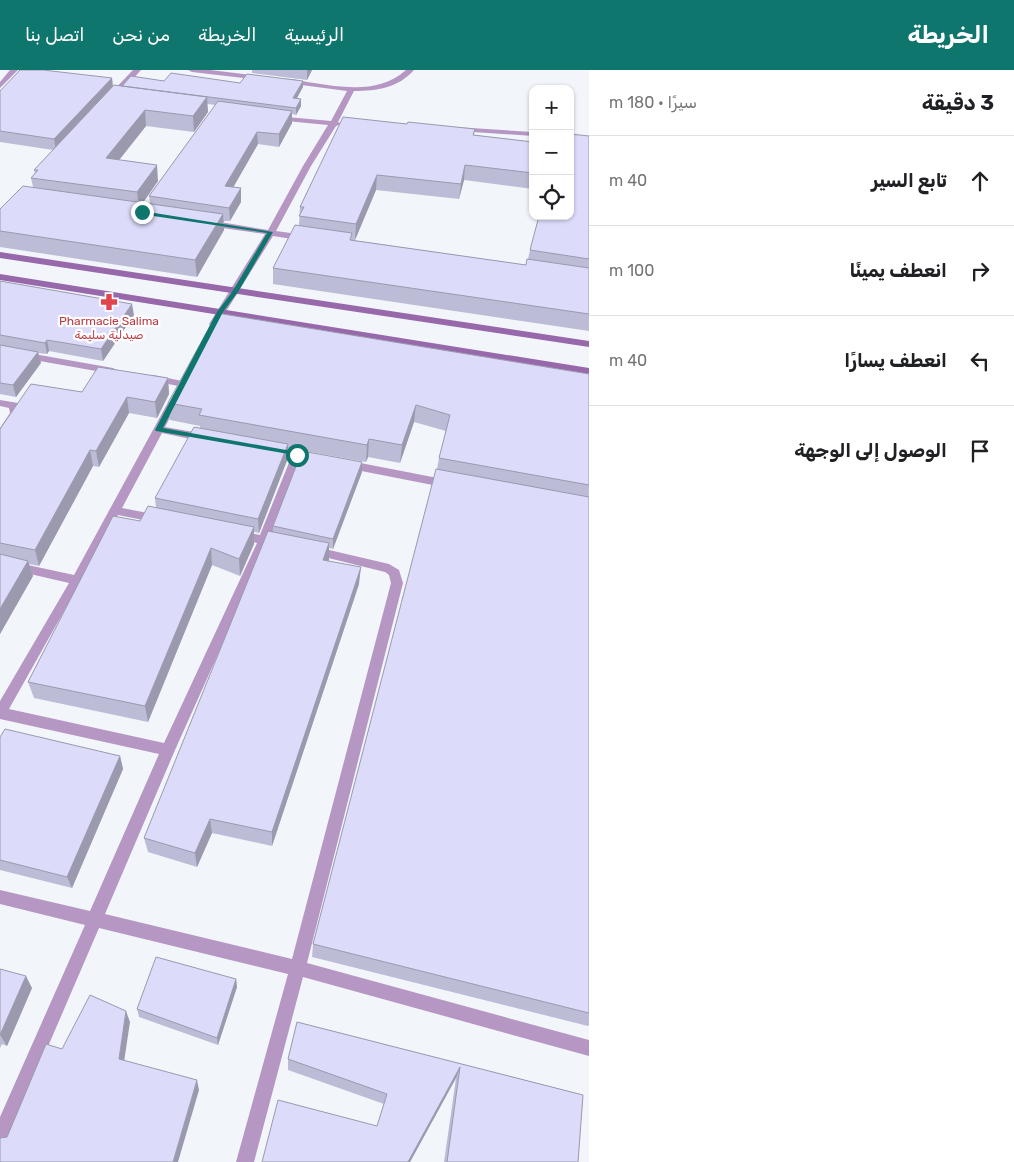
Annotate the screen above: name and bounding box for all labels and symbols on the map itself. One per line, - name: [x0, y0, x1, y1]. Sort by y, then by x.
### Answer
- route end: [131, 201, 154, 224]
- pharmacy icon: Pharmacie Salima صيدلية سليمة: [99, 292, 119, 312]
- place label: Pharmacie Salima صيدلية سليمة: [59, 314, 159, 342]
- route start: [286, 444, 309, 467]

